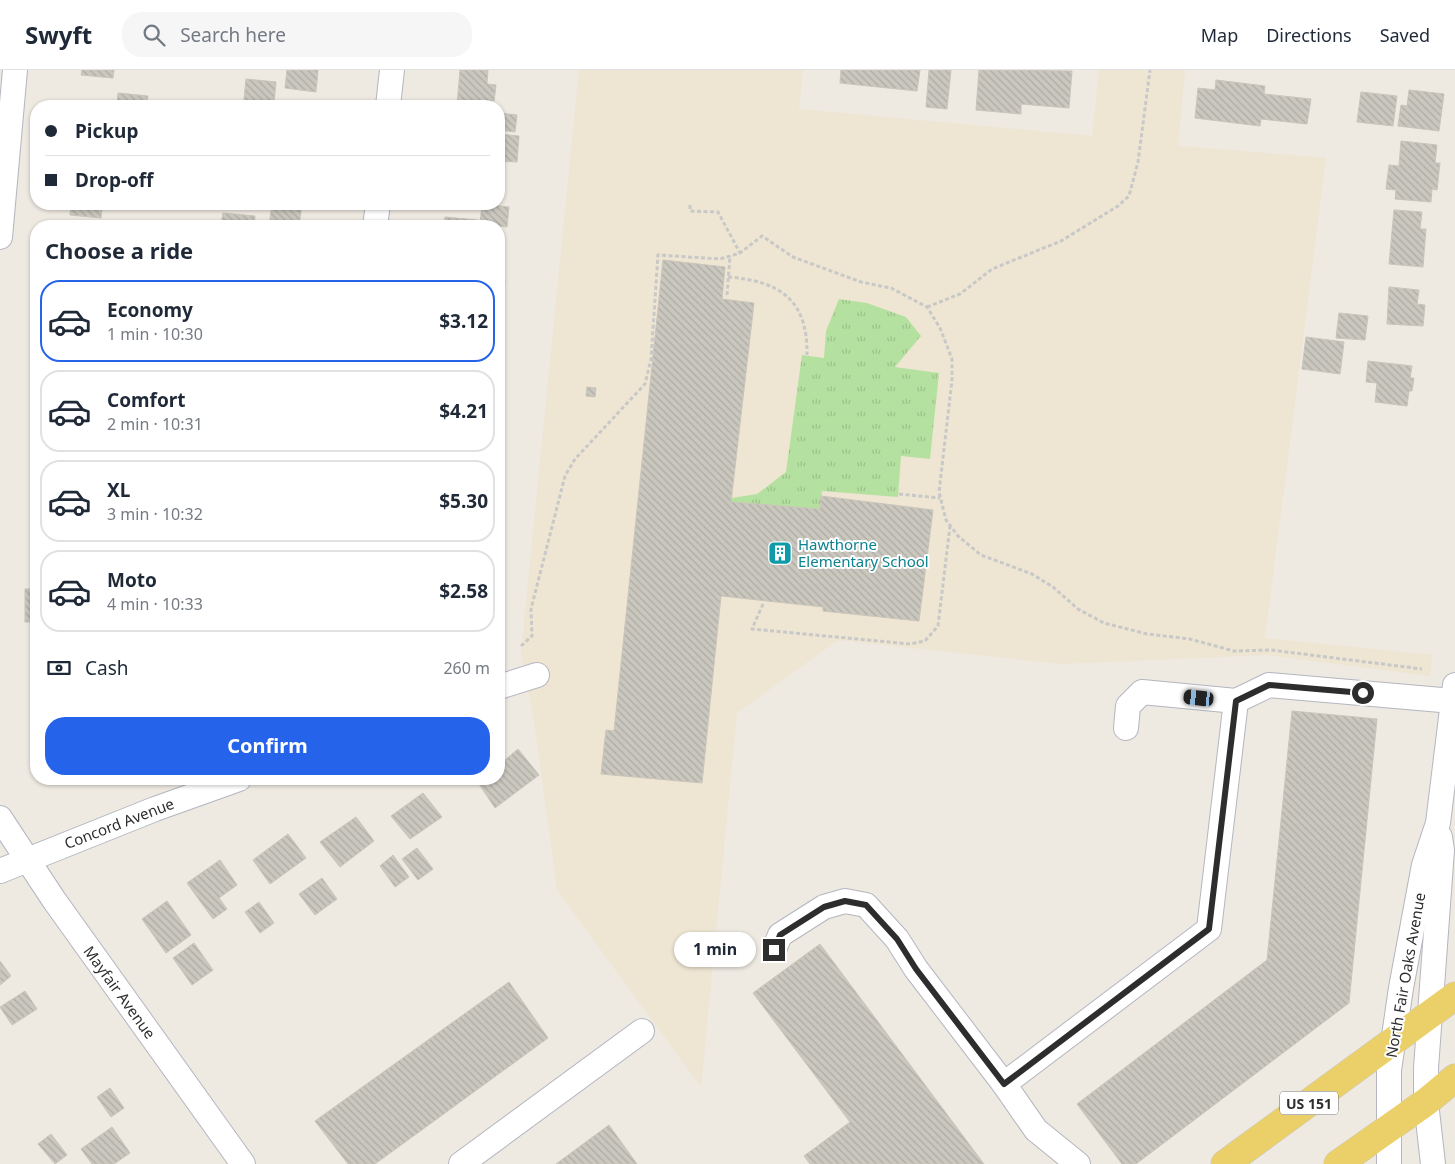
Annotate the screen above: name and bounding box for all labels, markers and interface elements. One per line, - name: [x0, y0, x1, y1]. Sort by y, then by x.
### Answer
- search box: [122, 12, 472, 57]
- text: Swyft: [25, 18, 92, 51]
- icon: search: [140, 21, 168, 49]
- text: Search here: [180, 22, 286, 48]
- text: Map: [1201, 23, 1238, 47]
- text: Directions: [1266, 23, 1352, 47]
- text: Saved: [1380, 23, 1430, 47]
- text: Pickup: [75, 118, 138, 144]
- text: Drop-off: [75, 167, 154, 193]
- text: Choose a ride: [45, 235, 193, 265]
- text: Economy: [107, 297, 193, 323]
- icon: car: [47, 299, 92, 344]
- text: $3.12: [439, 308, 488, 334]
- text: 1 min · 10:30: [107, 323, 203, 345]
- text: Comfort: [107, 387, 186, 413]
- icon: car: [47, 389, 92, 434]
- text: $4.21: [439, 398, 488, 424]
- text: 2 min · 10:31: [107, 413, 203, 435]
- text: XL: [107, 477, 130, 503]
- icon: car: [47, 479, 92, 524]
- text: $5.30: [439, 488, 488, 514]
- text: 3 min · 10:32: [107, 503, 203, 525]
- place label: Hawthorne Elementary School: [798, 534, 929, 571]
- building icon: Hawthorne Elementary School: [767, 540, 793, 566]
- text: Moto: [107, 567, 157, 593]
- icon: car: [47, 569, 92, 614]
- text: $2.58: [439, 578, 488, 604]
- text: 4 min · 10:33: [107, 593, 203, 615]
- icon: cash: [45, 654, 73, 682]
- text: Cash: [85, 655, 129, 681]
- text: 260 m: [443, 657, 490, 679]
- route start: [1352, 682, 1374, 704]
- car: [1183, 689, 1214, 707]
- button: Confirm: [45, 717, 490, 775]
- street label: Concord Avenue: [61, 793, 177, 853]
- street label: North Fair Oaks Avenue: [1381, 891, 1429, 1059]
- callout: 1 min: [674, 932, 756, 968]
- text: 1 min: [693, 938, 737, 960]
- route end: [763, 939, 785, 961]
- street label: Mayfair Avenue: [80, 942, 160, 1042]
- road number: US 151: [1280, 1091, 1338, 1114]

